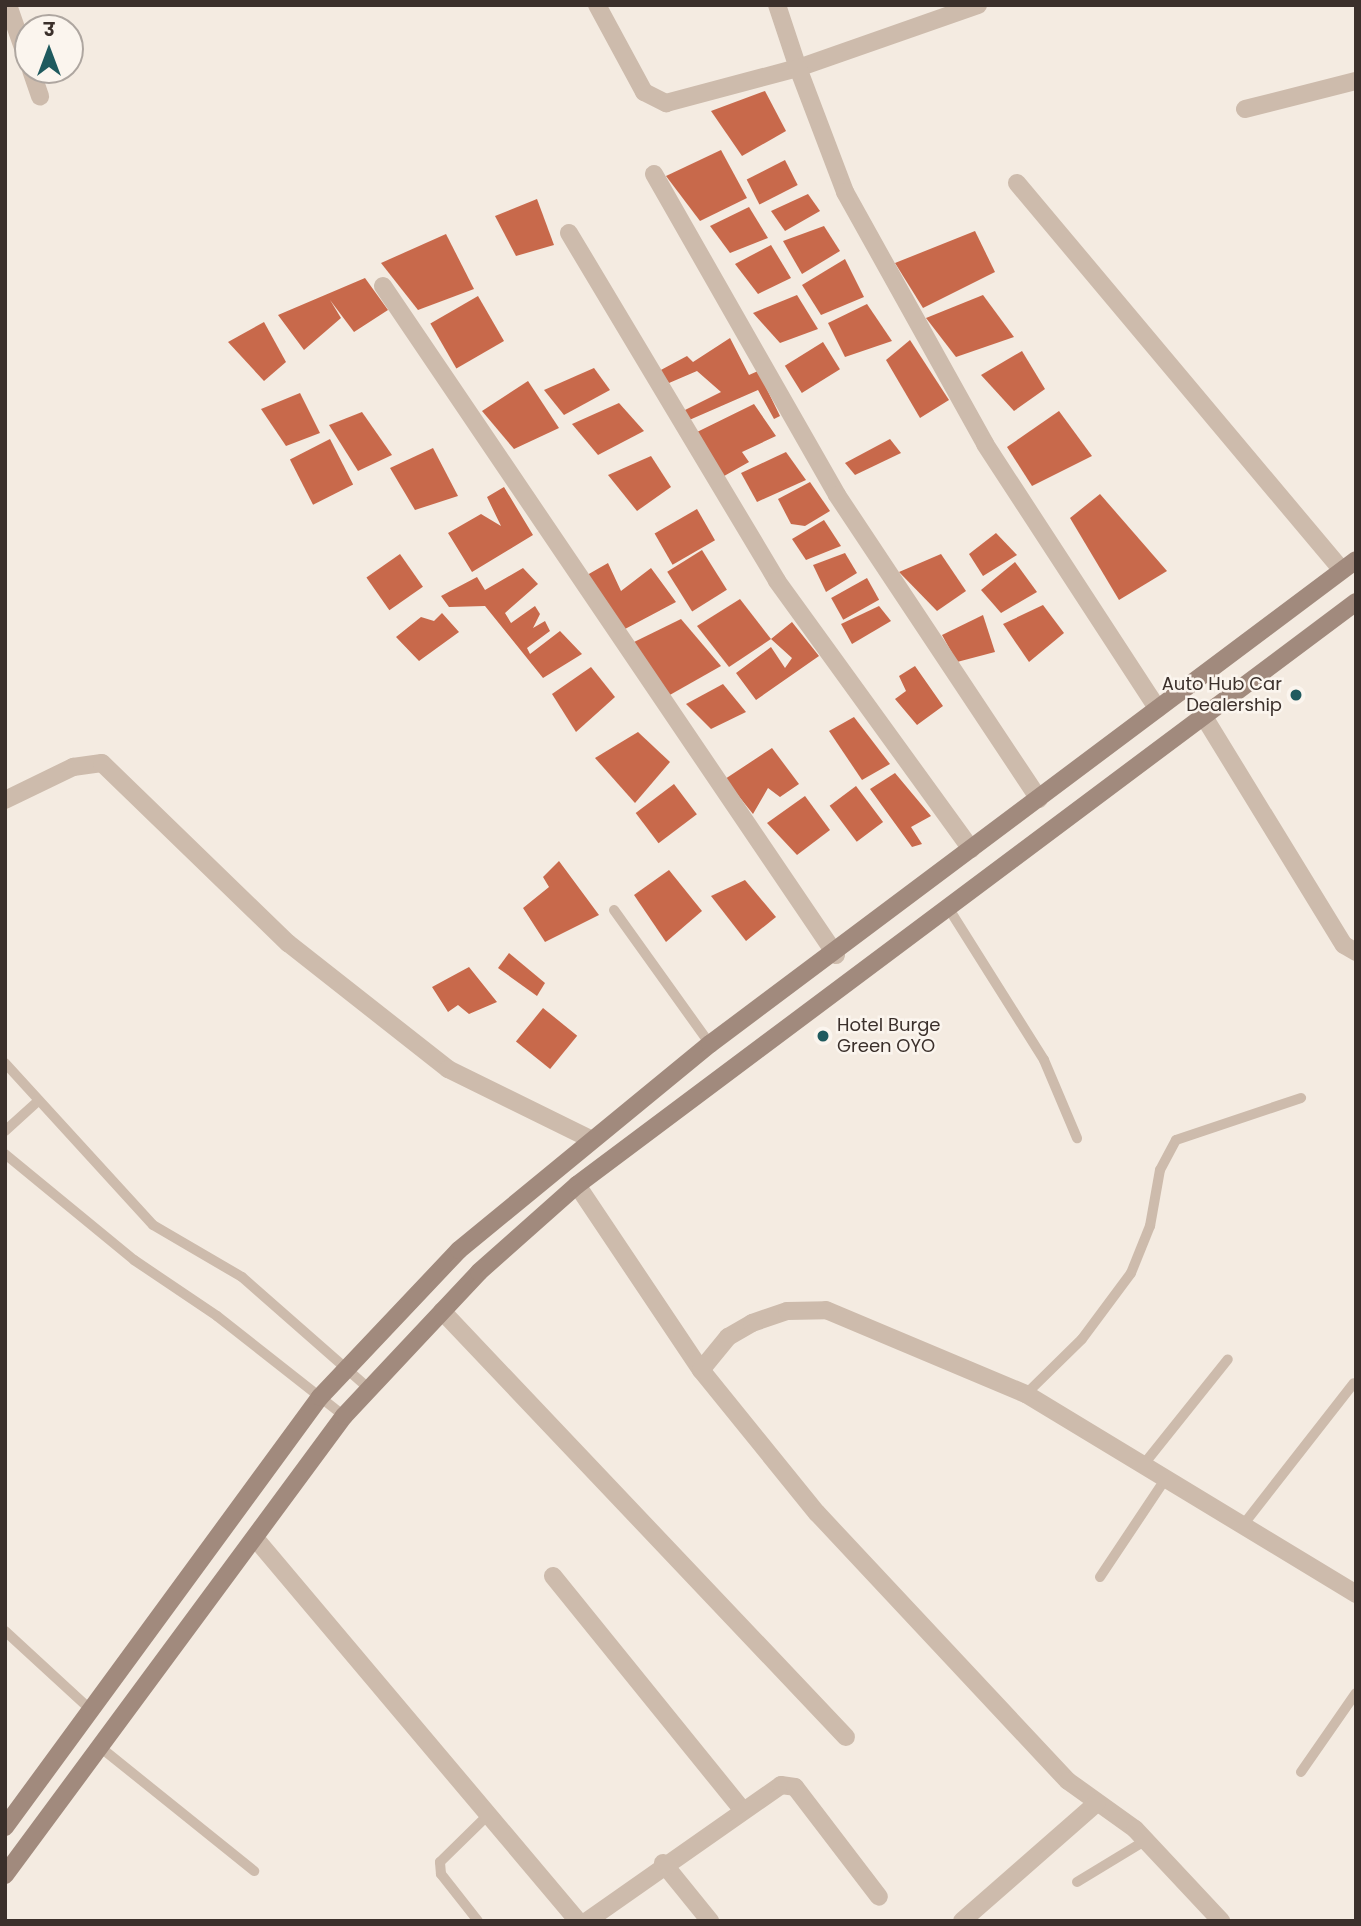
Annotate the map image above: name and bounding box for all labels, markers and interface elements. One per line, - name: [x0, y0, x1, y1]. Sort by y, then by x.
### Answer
- north arrow: [14, 14, 84, 84]
- text: उ: [44, 16, 54, 43]
- place label: Auto Hub Car Dealership: [1162, 674, 1282, 716]
- marker: Auto Hub Car Dealership: [1288, 687, 1304, 703]
- place label: Hotel Burge Green OYO: [837, 1015, 941, 1058]
- marker: Hotel Burge Green OYO: [815, 1028, 831, 1044]

